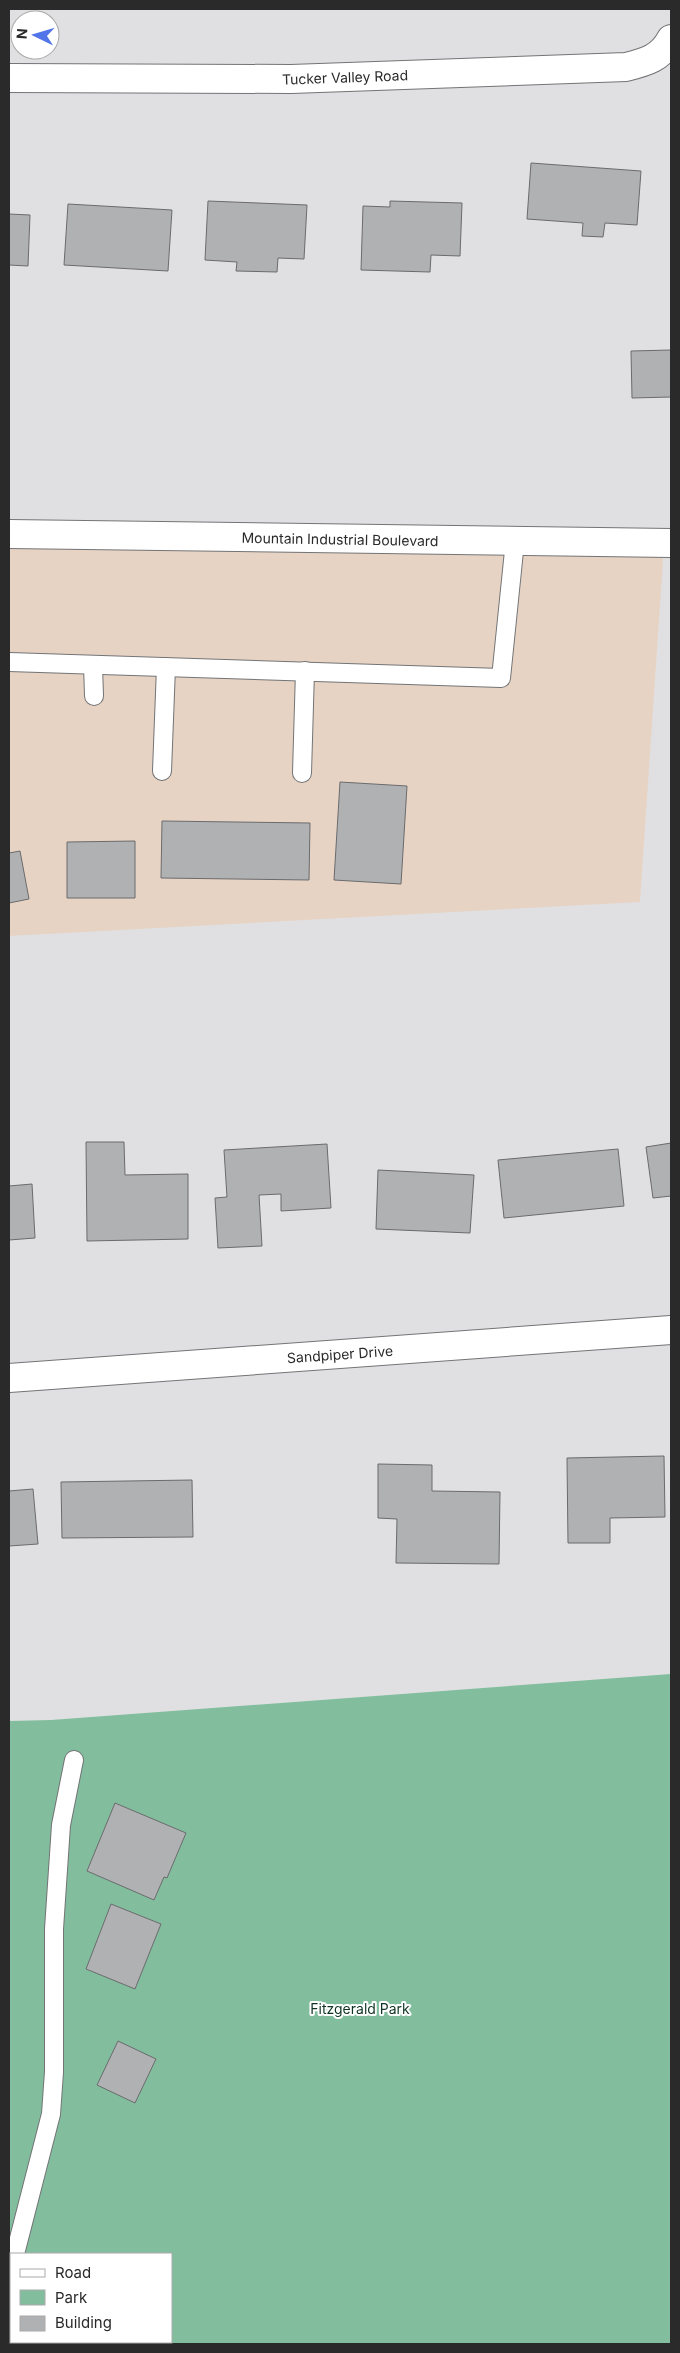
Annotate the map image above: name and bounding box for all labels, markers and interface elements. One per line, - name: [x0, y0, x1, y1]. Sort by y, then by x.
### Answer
- north arrow: [10, 10, 60, 60]
- text: N: [13, 28, 30, 40]
- street label: Tucker Valley Road: [282, 66, 408, 88]
- street label: Mountain Industrial Boulevard: [241, 529, 439, 549]
- street label: Sandpiper Drive: [286, 1342, 394, 1366]
- park label: Fitzgerald Park: [310, 2000, 410, 2017]
- legend: [10, 2253, 172, 2343]
- text: Road: [55, 2263, 91, 2282]
- text: Park: [55, 2288, 88, 2307]
- text: Building: [55, 2313, 112, 2332]

